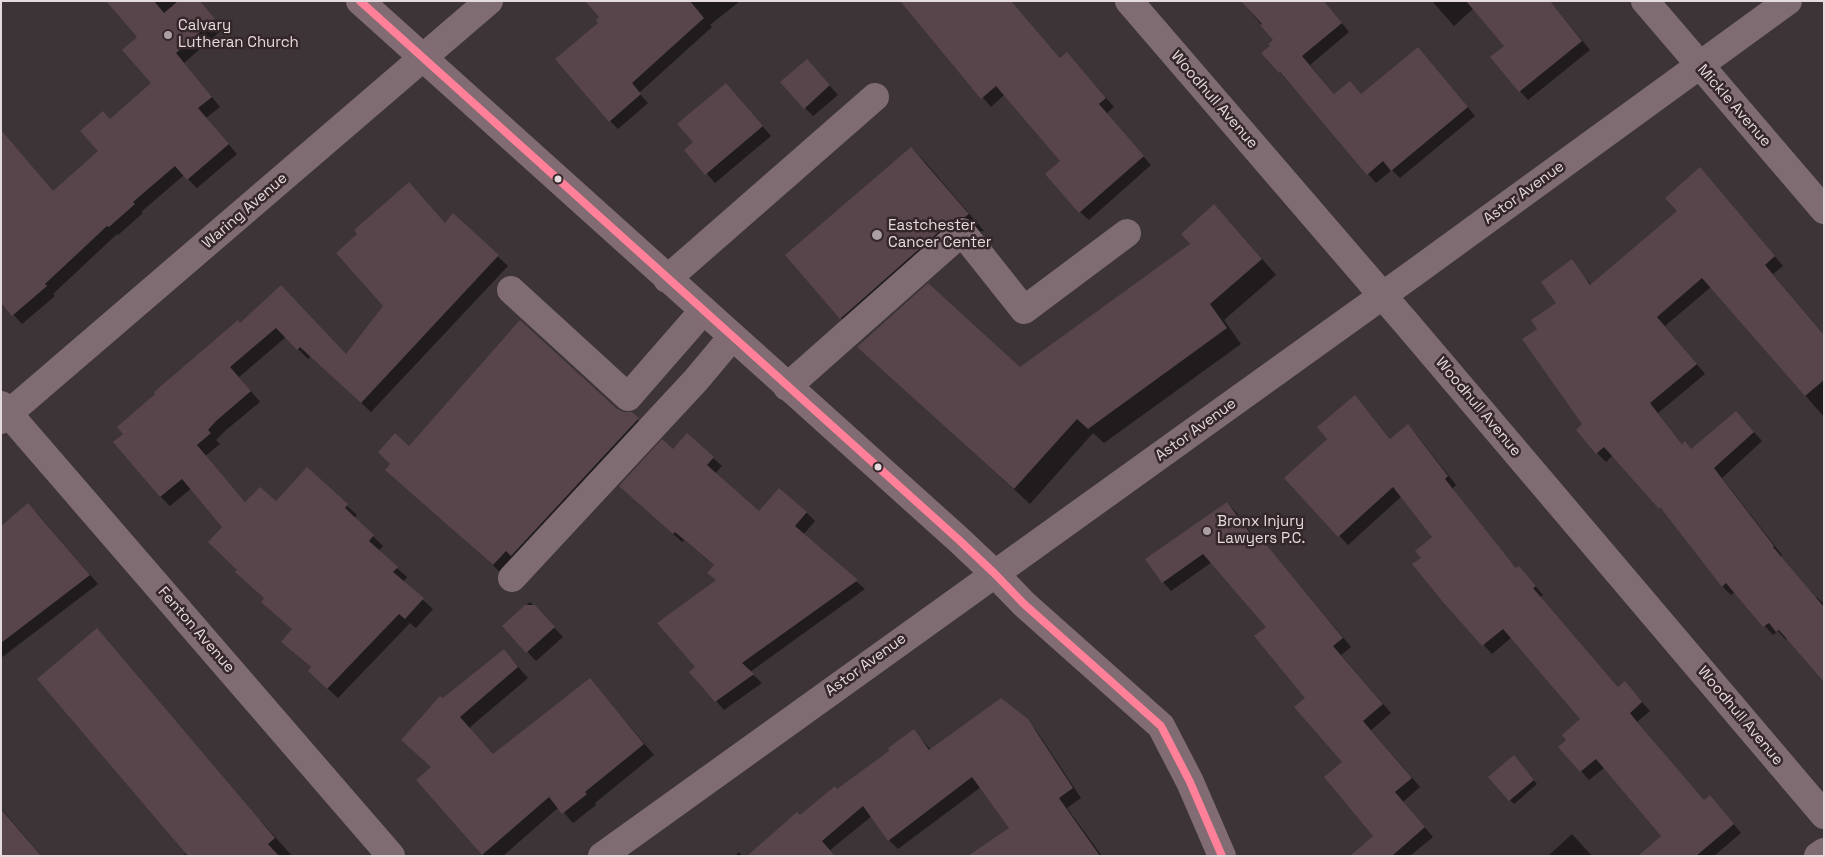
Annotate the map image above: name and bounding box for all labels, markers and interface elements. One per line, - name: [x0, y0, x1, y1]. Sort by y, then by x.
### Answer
- place label: Calvary Lutheran Church: [178, 17, 299, 52]
- marker: Calvary Lutheran Church: [162, 29, 174, 41]
- street label: Woodhull Avenue: [1167, 47, 1261, 153]
- street label: Mickle Avenue: [1693, 61, 1775, 151]
- street label: Astor Avenue: [1480, 158, 1568, 228]
- street label: Waring Avenue: [199, 169, 291, 253]
- unlabelled marker: [553, 174, 563, 184]
- place label: Eastchester Cancer Center: [888, 217, 991, 252]
- marker: Eastchester Cancer Center: [870, 228, 884, 242]
- street label: Woodhull Avenue: [1431, 354, 1525, 460]
- street label: Astor Avenue: [1152, 395, 1240, 465]
- unlabelled marker: [873, 462, 883, 472]
- place label: Bronx Injury Lawyers P.C.: [1217, 513, 1305, 548]
- marker: Bronx Injury Lawyers P.C.: [1201, 525, 1213, 537]
- street label: Fenton Avenue: [154, 583, 238, 677]
- street label: Astor Avenue: [822, 630, 910, 700]
- street label: Woodhull Avenue: [1693, 663, 1787, 769]

